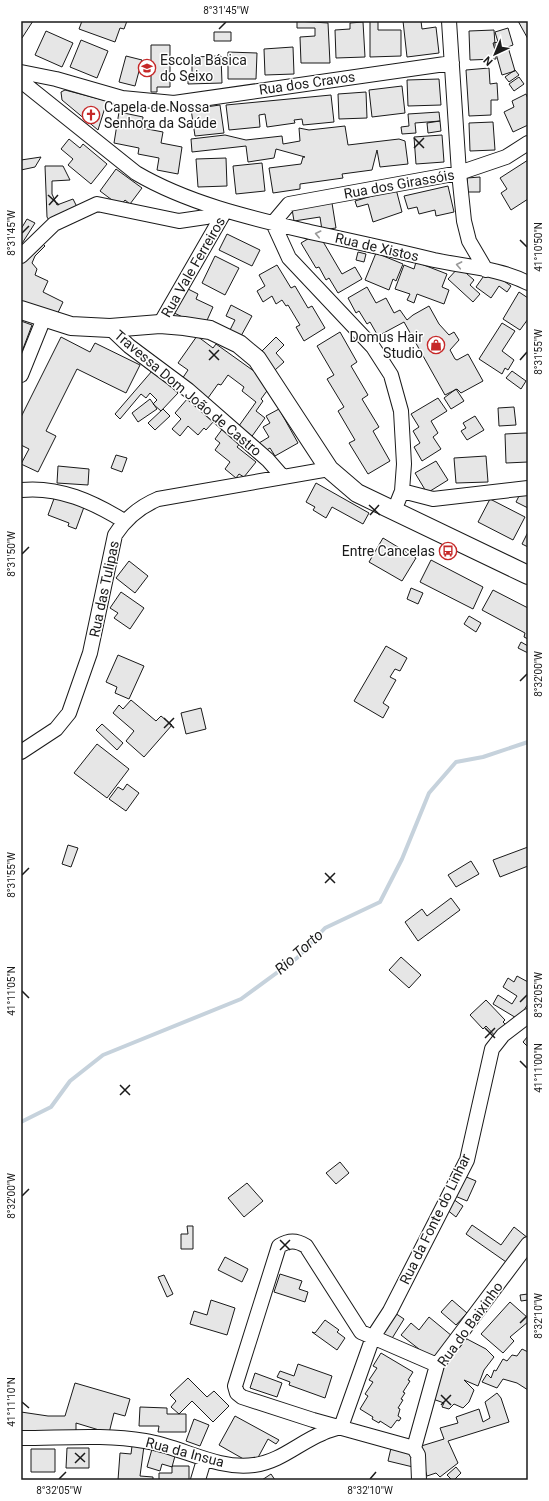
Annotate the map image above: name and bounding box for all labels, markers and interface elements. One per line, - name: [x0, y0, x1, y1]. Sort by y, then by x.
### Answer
- text: 8°31'45"W: [203, 5, 249, 16]
- north arrow: [475, 34, 515, 74]
- place label: Escola Básica do Seixo: [160, 52, 247, 84]
- text: N: [481, 53, 496, 68]
- school or university icon: Escola Básica do Seixo: [137, 58, 157, 78]
- street label: Rua dos Cravos: [258, 68, 356, 98]
- place label: Capela de Nossa Senhora da Saúde: [104, 99, 217, 131]
- church icon: Capela de Nossa Senhora da Saúde: [81, 105, 101, 125]
- street label: Rua dos Girassóis: [342, 166, 456, 202]
- text: 8°31'45"W: [6, 210, 17, 256]
- street label: Rua Vale Ferreiros: [158, 214, 228, 320]
- text: 41°10'50"N: [533, 222, 544, 272]
- one-way arrow: [315, 230, 321, 238]
- street label: Rua de Xistos: [334, 230, 420, 264]
- one-way arrow: [456, 261, 462, 270]
- street label: Travessa Dom João de Castro: [111, 327, 265, 459]
- place label: Domus Hair Studio: [349, 329, 423, 361]
- text: 8°31'55"W: [533, 329, 544, 375]
- shop icon: Domus Hair Studio: [426, 335, 446, 355]
- text: 8°31'50"W: [6, 531, 17, 577]
- street label: Rua das Tulipas: [86, 539, 122, 639]
- bus stop icon: Entre Cancelas: [438, 541, 458, 561]
- place label: Entre Cancelas: [342, 543, 435, 559]
- text: 8°32'00"W: [533, 651, 544, 697]
- text: 8°31'55"W: [6, 852, 17, 898]
- water label: Rio Torto: [271, 926, 327, 978]
- text: 41°11'05"N: [6, 966, 17, 1016]
- text: 8°32'05"W: [533, 972, 544, 1018]
- text: 41°11'00"N: [533, 1043, 544, 1093]
- street label: Rua da Fonte do Linhar: [396, 1151, 474, 1287]
- text: 8°32'00"W: [6, 1173, 17, 1219]
- street label: Rua do Baixinho: [434, 1279, 506, 1369]
- text: 8°32'10"W: [533, 1293, 544, 1339]
- text: 41°11'10"N: [6, 1377, 17, 1427]
- street label: Rua da Insua: [144, 1434, 226, 1470]
- text: 8°32'05"W: [36, 1485, 82, 1496]
- text: 8°32'10"W: [347, 1485, 393, 1496]

